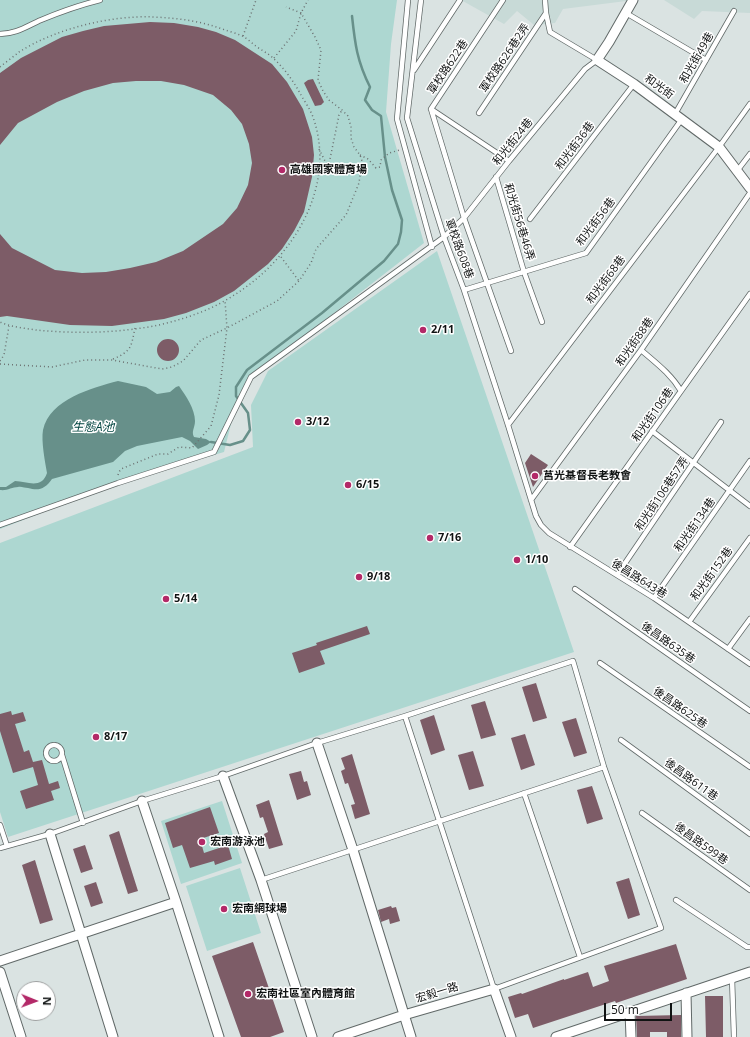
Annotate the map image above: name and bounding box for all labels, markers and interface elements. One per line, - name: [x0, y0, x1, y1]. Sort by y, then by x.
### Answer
- street label: 軍校路626巷2弄: [477, 21, 533, 95]
- street label: 和光街49巷: [677, 30, 717, 86]
- street label: 軍校路622巷: [425, 37, 471, 97]
- street label: 和光街: [642, 72, 676, 102]
- street label: 和光街24巷: [490, 116, 536, 168]
- street label: 和光街36巷: [553, 119, 597, 173]
- place label: 高雄國家體育場: [290, 163, 367, 177]
- marker: 高雄國家體育場: [277, 165, 287, 175]
- street label: 和光街56巷46弄: [501, 182, 537, 262]
- street label: 和光街56巷: [574, 195, 618, 249]
- street label: 軍校路608巷: [442, 217, 476, 281]
- street label: 和光街68巷: [584, 253, 628, 307]
- street label: 和光街88巷: [613, 315, 657, 369]
- place label: 2/11: [431, 323, 454, 337]
- marker: 2/11: [418, 325, 428, 335]
- street label: 和光街106巷: [630, 385, 676, 445]
- place label: 3/12: [306, 415, 329, 429]
- marker: 3/12: [293, 417, 303, 427]
- water label: 生態A池: [72, 421, 114, 435]
- street label: 和光街106巷57弄: [632, 454, 692, 534]
- place label: 莒光基督長老教會: [543, 469, 631, 483]
- marker: 莒光基督長老教會: [530, 471, 540, 481]
- place label: 6/15: [356, 478, 379, 492]
- marker: 6/15: [343, 480, 353, 490]
- street label: 和光街134巷: [672, 495, 718, 555]
- place label: 7/16: [438, 531, 461, 545]
- marker: 7/16: [425, 533, 435, 543]
- street label: 和光街152巷: [688, 545, 736, 603]
- place label: 1/10: [525, 553, 548, 567]
- marker: 1/10: [512, 555, 522, 565]
- street label: 後昌路643巷: [609, 557, 669, 601]
- place label: 9/18: [367, 570, 390, 584]
- marker: 9/18: [354, 572, 364, 582]
- place label: 5/14: [174, 592, 197, 606]
- marker: 5/14: [161, 594, 171, 604]
- street label: 後昌路635巷: [638, 620, 698, 666]
- street label: 後昌路625巷: [650, 685, 710, 731]
- place label: 8/17: [104, 730, 127, 744]
- marker: 8/17: [91, 732, 101, 742]
- street label: 後昌路611巷: [662, 756, 720, 804]
- street label: 後昌路599巷: [672, 820, 730, 868]
- place label: 宏南游泳池: [210, 835, 265, 849]
- marker: 宏南游泳池: [197, 837, 207, 847]
- place label: 宏南網球場: [232, 902, 287, 916]
- marker: 宏南網球場: [219, 904, 229, 914]
- street label: 宏毅一路: [414, 980, 460, 1006]
- north arrow: [16, 981, 56, 1021]
- place label: 宏南社區室內體育館: [256, 987, 355, 1001]
- marker: 宏南社區室內體育館: [243, 989, 253, 999]
- scale bar: [606, 995, 674, 1021]
- text: N: [40, 997, 55, 1006]
- text: 50 m: [611, 1001, 639, 1018]

